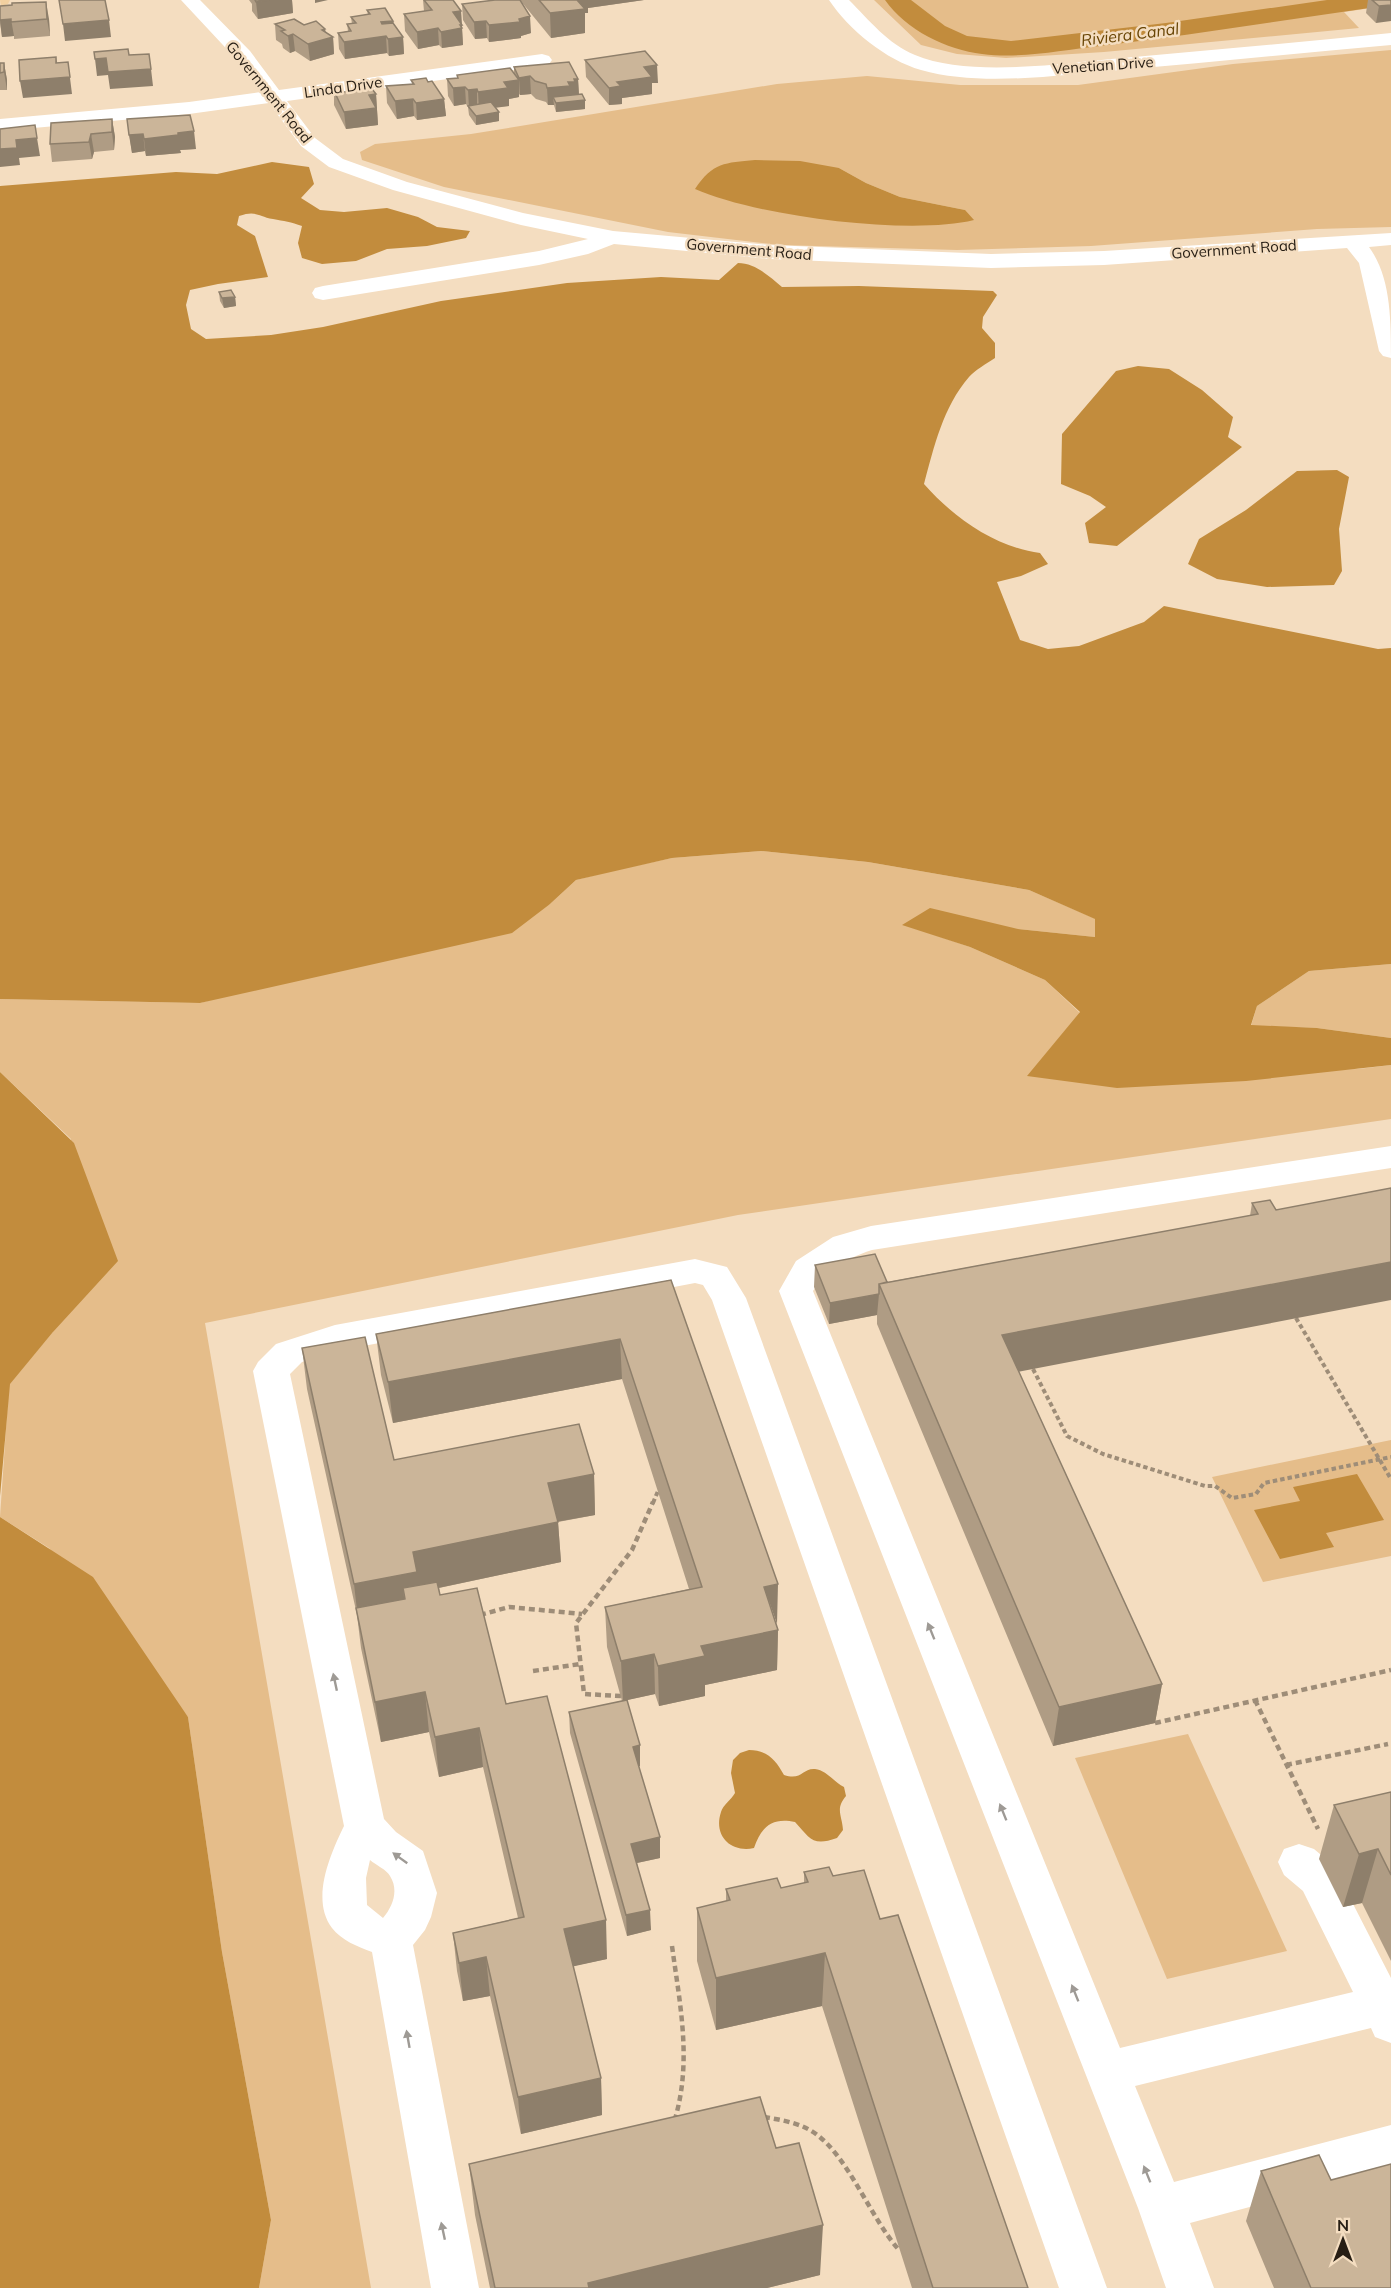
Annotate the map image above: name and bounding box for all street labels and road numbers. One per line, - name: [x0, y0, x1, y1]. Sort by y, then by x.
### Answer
- street label: Government Road: [222, 37, 316, 147]
- street label: Venetian Drive: [1052, 52, 1154, 78]
- street label: Linda Drive: [303, 72, 383, 102]
- street label: Government Road: [686, 234, 812, 264]
- street label: Government Road: [1171, 235, 1297, 263]

